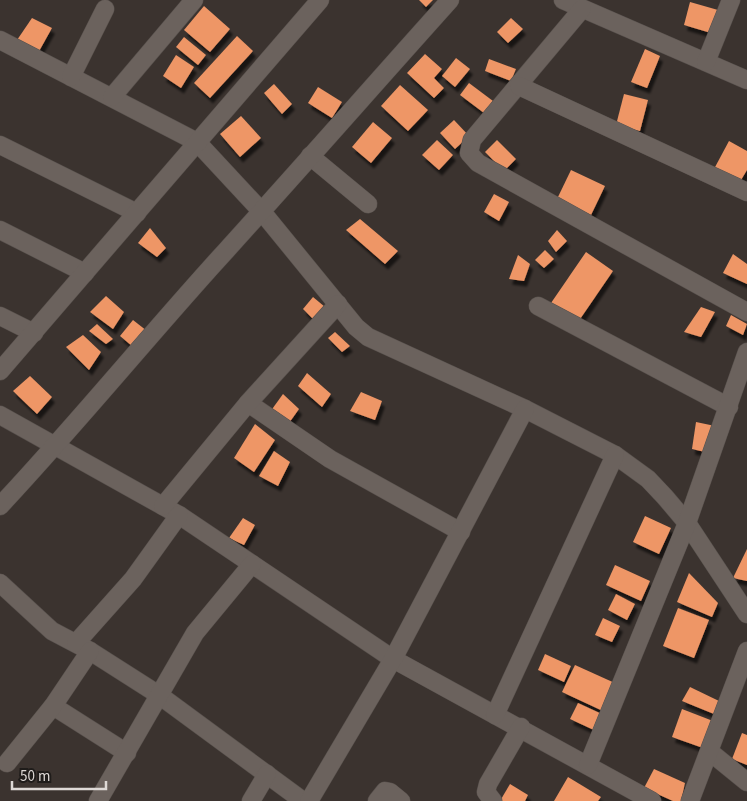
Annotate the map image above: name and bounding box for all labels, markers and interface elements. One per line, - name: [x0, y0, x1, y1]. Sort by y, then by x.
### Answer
- scale bar: [12, 758, 106, 790]
- text: 50 m: [20, 766, 50, 787]

